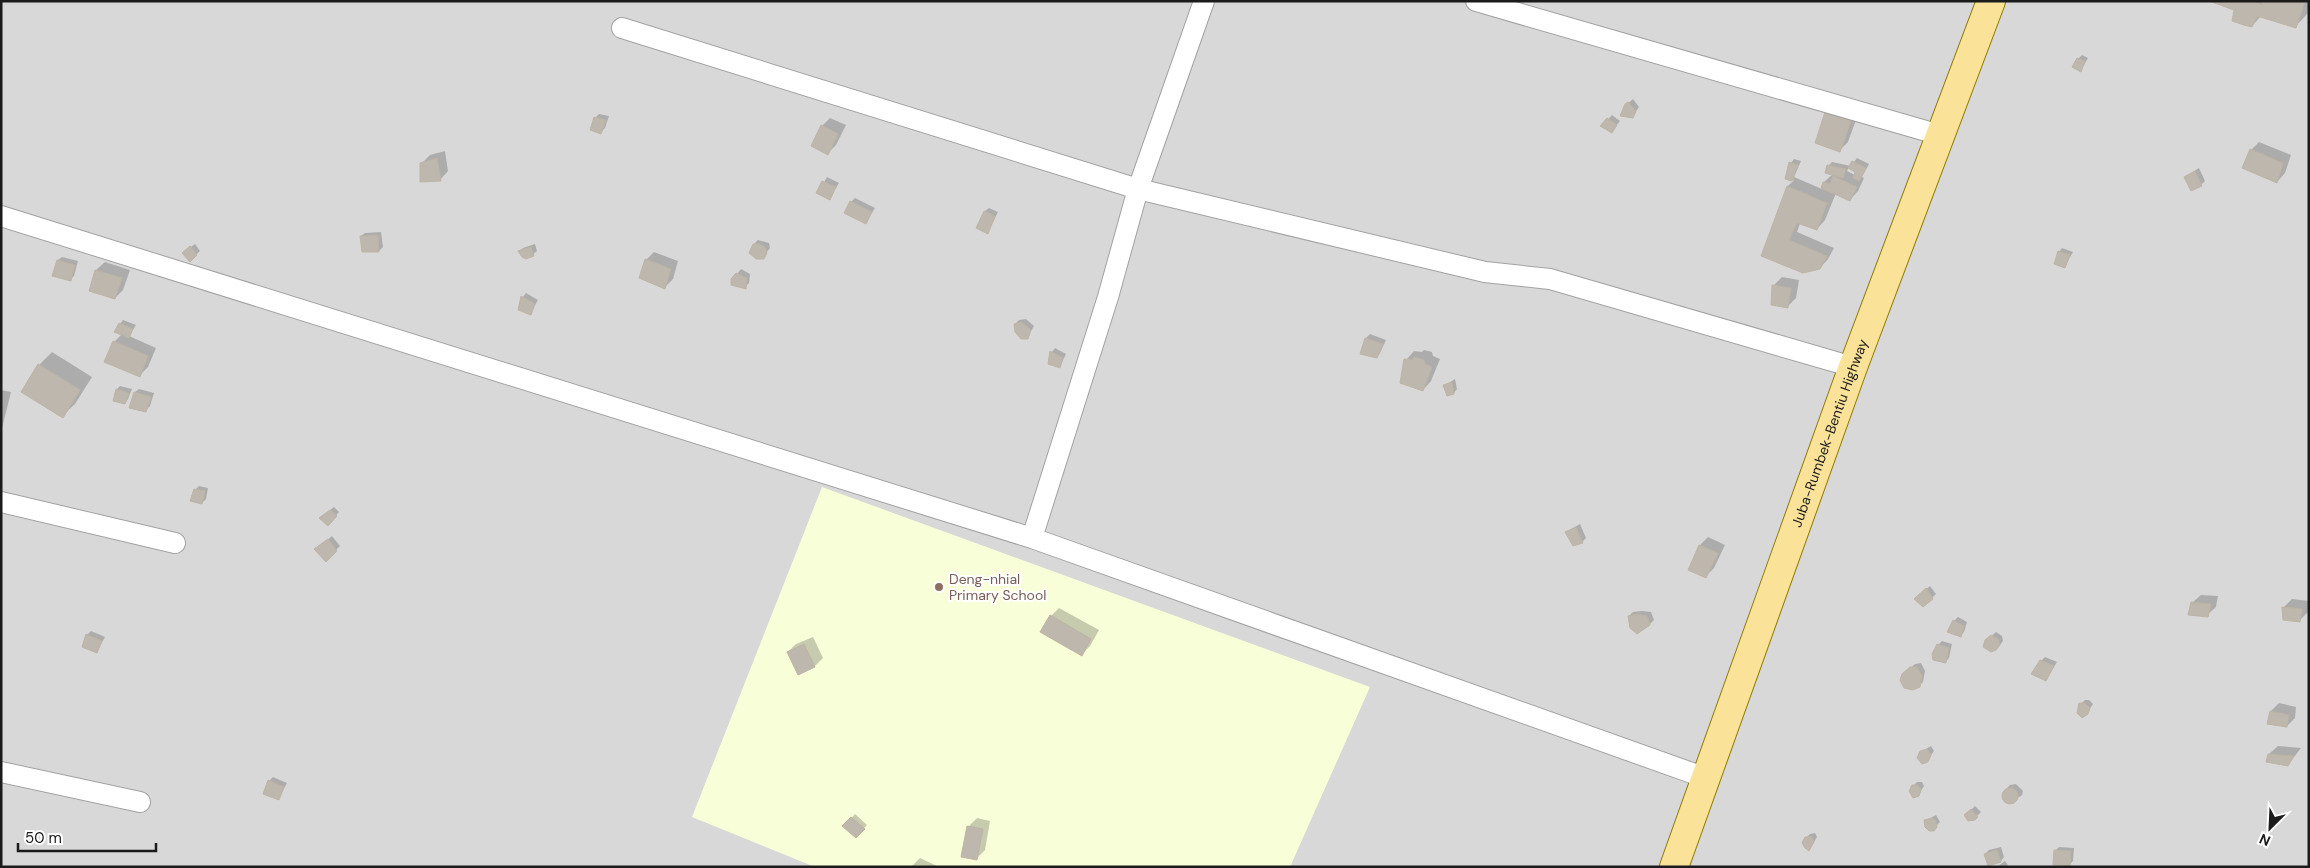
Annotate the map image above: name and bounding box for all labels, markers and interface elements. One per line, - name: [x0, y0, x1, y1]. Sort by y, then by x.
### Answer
- street label: Juba-Rumbek-Bentiu Highway: [1787, 336, 1872, 530]
- place label: Deng-nhial Primary School: [949, 570, 1046, 604]
- marker: Deng-nhial Primary School: [933, 581, 945, 593]
- north arrow: [2245, 803, 2295, 853]
- scale bar: [18, 820, 155, 852]
- text: 50 m: [25, 828, 62, 848]
- text: N: [2256, 830, 2273, 850]

